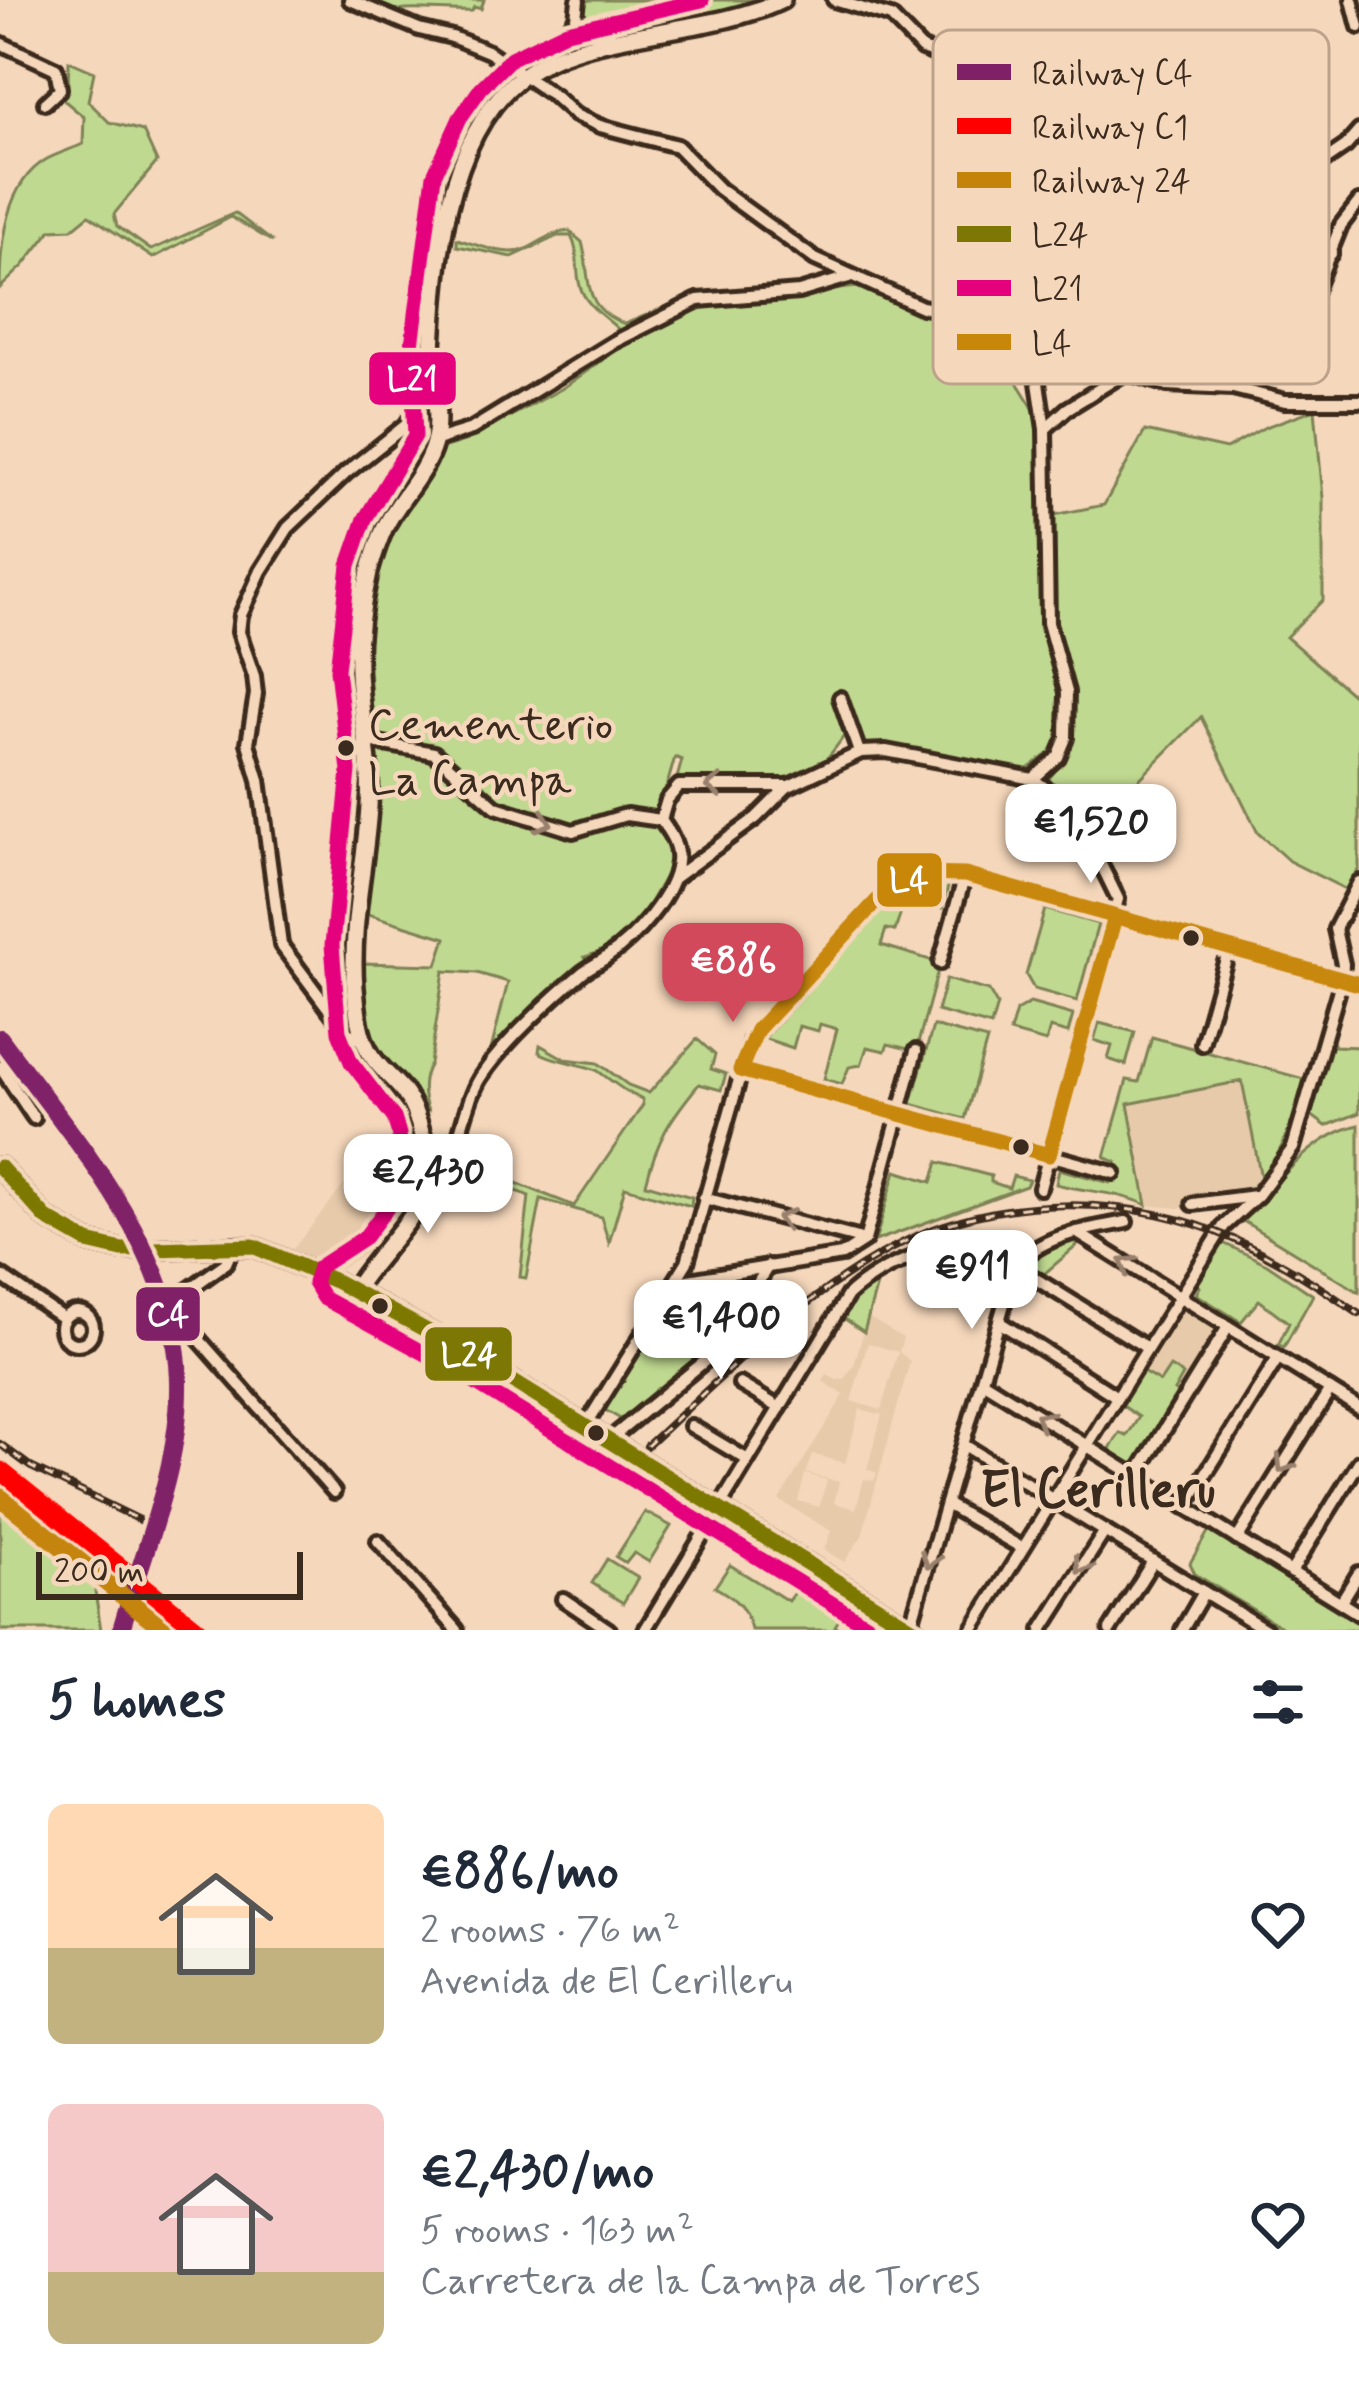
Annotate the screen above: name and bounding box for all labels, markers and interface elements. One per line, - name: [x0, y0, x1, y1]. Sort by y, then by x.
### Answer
- legend: [933, 30, 1329, 384]
- text: Railway C4: [1032, 53, 1193, 97]
- text: Railway C1: [1032, 107, 1188, 151]
- text: Railway 24: [1032, 161, 1190, 205]
- text: L24: [1032, 215, 1089, 259]
- text: L21: [1032, 269, 1083, 313]
- text: L4: [1032, 323, 1072, 367]
- line badge: L21: [367, 350, 458, 407]
- text: L21: [387, 359, 437, 403]
- place label: Cementerio La Campa: [368, 697, 613, 811]
- marker: Cementerio La Campa: [335, 737, 357, 759]
- one-way arrow: [704, 773, 722, 799]
- pin: €1,520: [993, 784, 1189, 886]
- text: €1,520: [1032, 797, 1150, 848]
- one-way arrow: [533, 808, 554, 833]
- line badge: L4: [875, 851, 944, 909]
- text: L4: [889, 860, 929, 904]
- pin: €886: [662, 923, 804, 1025]
- unlabelled marker: [1180, 927, 1202, 949]
- text: €886: [689, 936, 777, 987]
- pin: €2,430: [330, 1134, 526, 1236]
- unlabelled marker: [1010, 1136, 1032, 1158]
- text: €2,430: [371, 1147, 485, 1198]
- one-way arrow: [775, 1208, 795, 1233]
- pin: €911: [901, 1230, 1043, 1332]
- text: €911: [934, 1243, 1010, 1294]
- one-way arrow: [1119, 1256, 1141, 1278]
- pin: €1,400: [623, 1280, 819, 1382]
- line badge: C4: [134, 1285, 202, 1343]
- text: €1,400: [661, 1293, 781, 1344]
- text: C4: [147, 1294, 189, 1338]
- unlabelled marker: [369, 1295, 391, 1317]
- line badge: L24: [423, 1325, 514, 1383]
- text: L24: [441, 1335, 497, 1379]
- one-way arrow: [1035, 1411, 1057, 1433]
- unlabelled marker: [585, 1422, 607, 1444]
- one-way arrow: [1276, 1451, 1298, 1473]
- district label: El Cerilleru: [980, 1459, 1216, 1525]
- scale bar: [36, 1546, 303, 1599]
- one-way arrow: [919, 1549, 944, 1570]
- text: 200 m: [54, 1551, 144, 1595]
- one-way arrow: [1074, 1553, 1097, 1575]
- text: 5 homes: [48, 1669, 226, 1735]
- icon: filters: [1245, 1669, 1311, 1735]
- text: €886/mo: [420, 1840, 619, 1906]
- icon: home: [144, 1852, 288, 1996]
- icon: heart: [1245, 1891, 1311, 1957]
- text: 2 rooms · 76 m²: [420, 1906, 680, 1957]
- text: Avenida de El Cerilleru: [420, 1957, 793, 2008]
- text: €2,430/mo: [420, 2140, 654, 2206]
- icon: home: [144, 2152, 288, 2296]
- icon: heart: [1245, 2191, 1311, 2257]
- text: 5 rooms · 163 m²: [420, 2206, 694, 2257]
- text: Carretera de la Campa de Torres: [420, 2257, 980, 2308]

